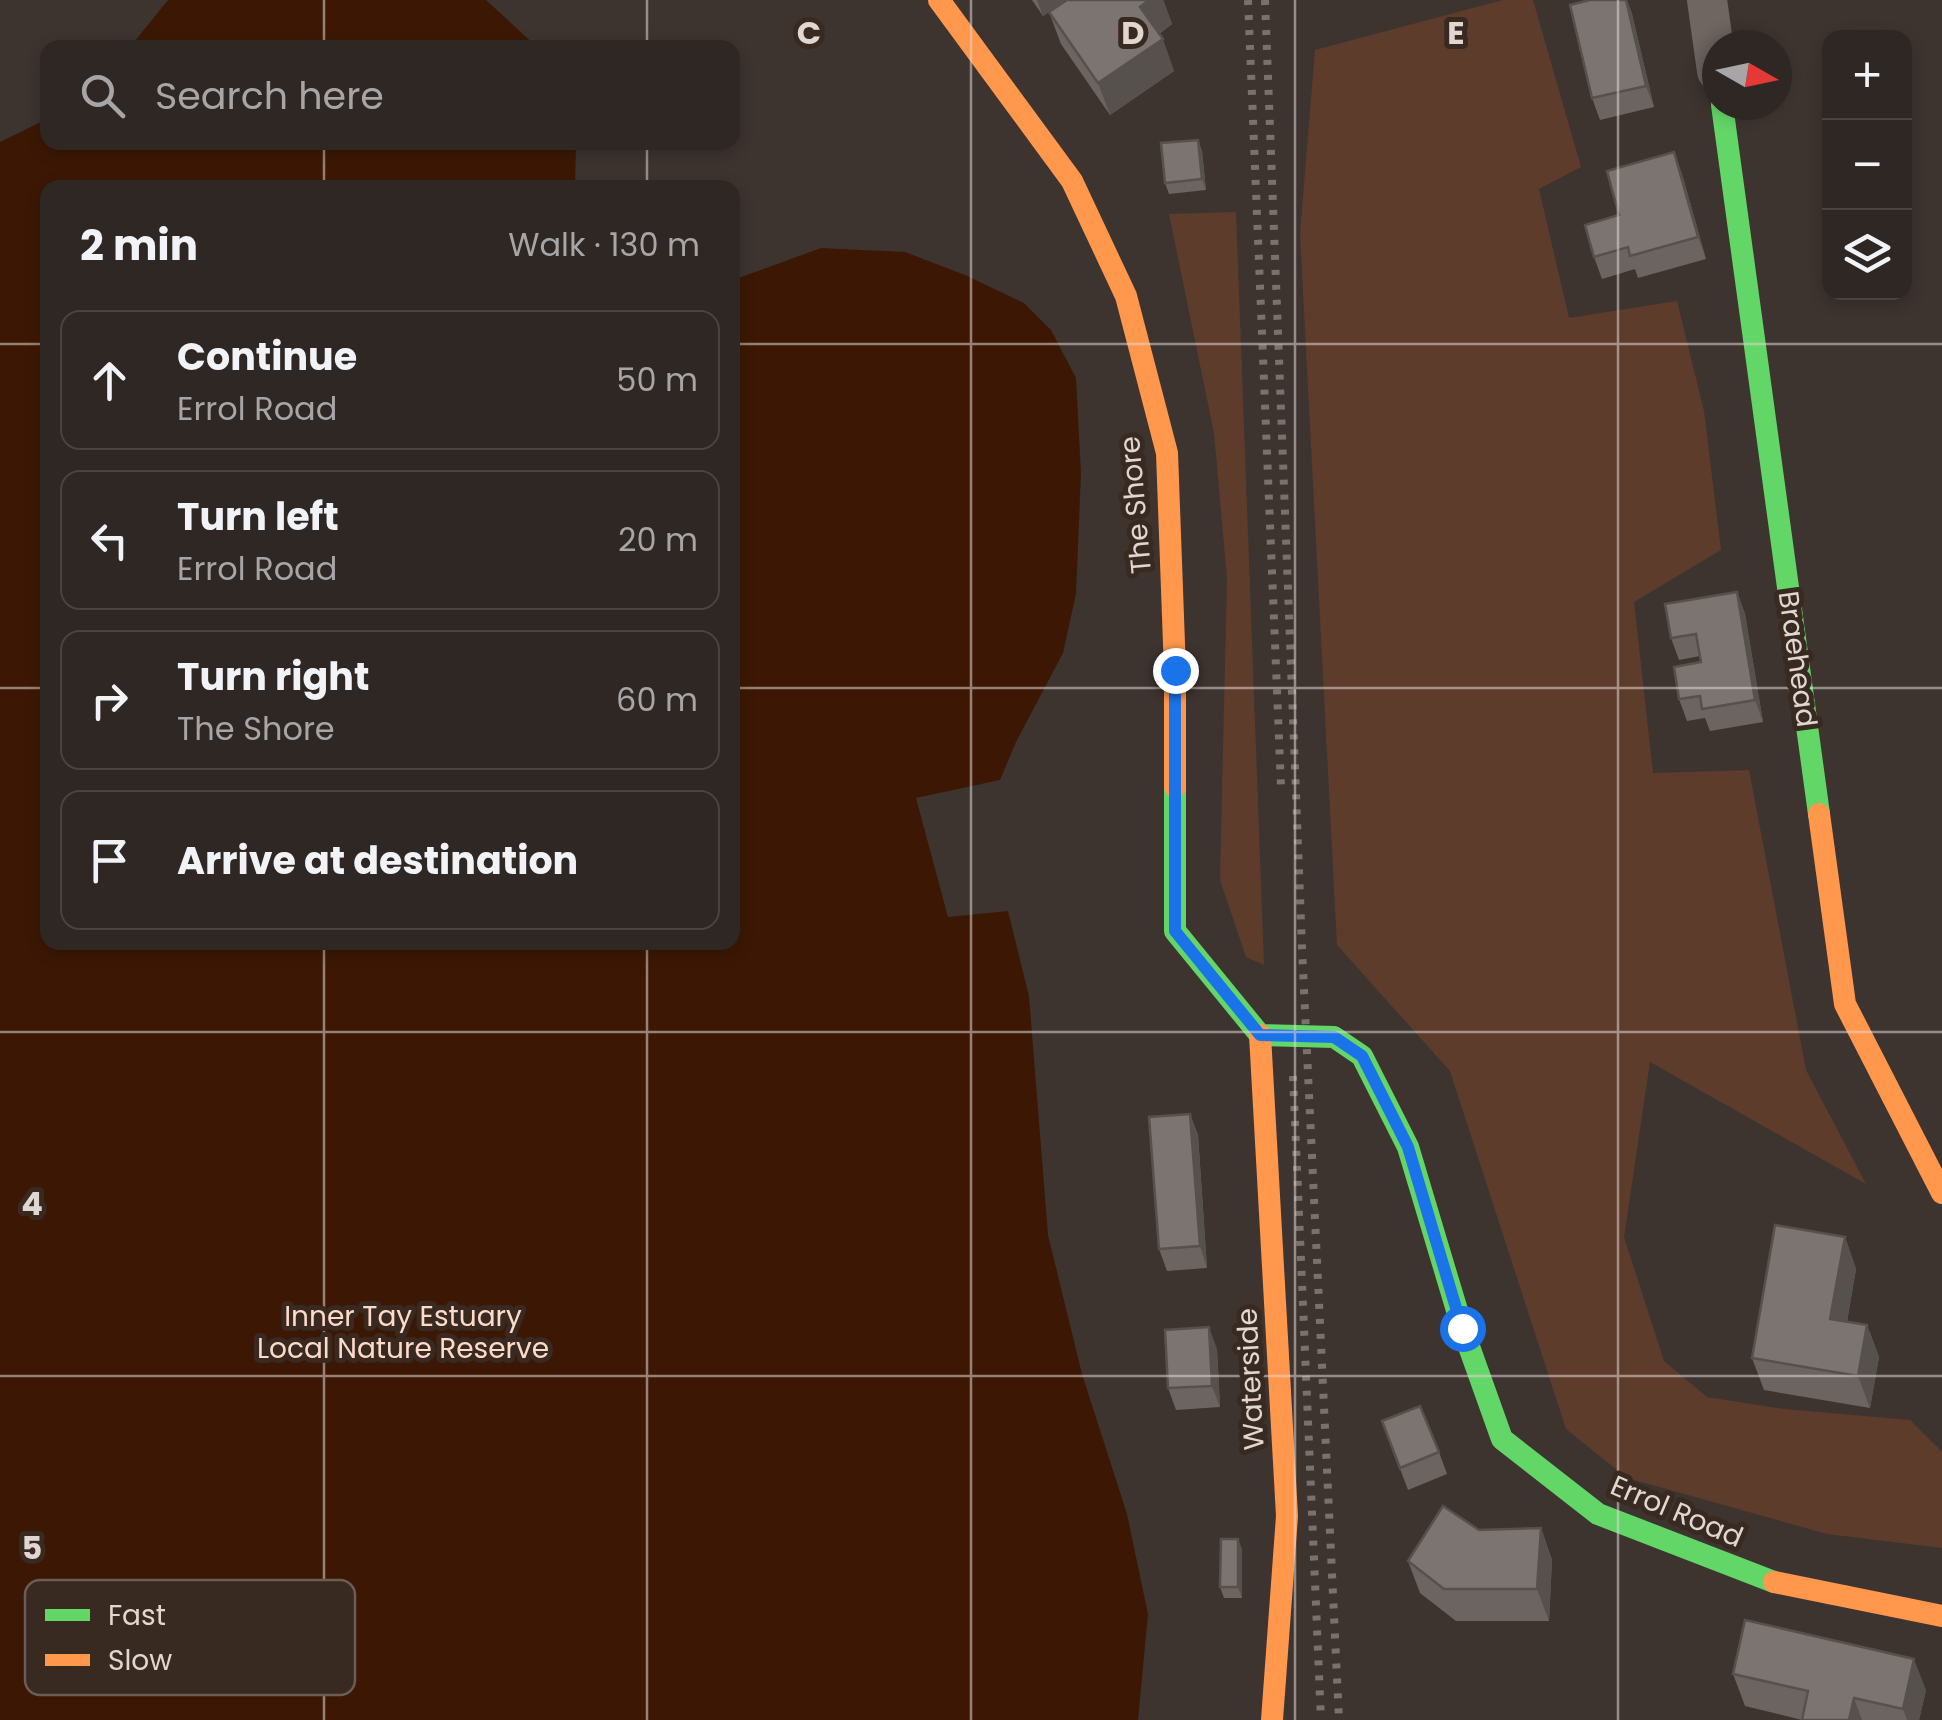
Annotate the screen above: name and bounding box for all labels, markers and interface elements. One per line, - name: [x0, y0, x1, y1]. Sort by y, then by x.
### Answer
- text: C: [797, 10, 821, 55]
- text: D: [1121, 10, 1145, 55]
- text: E: [1447, 10, 1465, 55]
- north arrow: [1702, 30, 1792, 120]
- map controls: [1822, 30, 1912, 300]
- button: +: [1822, 30, 1912, 120]
- search box: [40, 40, 740, 150]
- icon: search: [75, 68, 130, 123]
- text: Search here: [155, 69, 384, 122]
- button: −: [1822, 120, 1912, 210]
- button: layers: [1822, 210, 1912, 300]
- text: 2 min: [80, 216, 198, 275]
- text: Walk · 130 m: [508, 222, 700, 267]
- text: Continue: [177, 330, 357, 383]
- icon: ahead: [82, 353, 137, 408]
- text: 50 m: [616, 357, 698, 402]
- text: Errol Road: [177, 386, 337, 431]
- street label: The Shore: [1110, 435, 1161, 575]
- text: Turn left: [177, 490, 339, 543]
- icon: left: [82, 513, 137, 568]
- text: 20 m: [618, 517, 698, 562]
- text: Errol Road: [177, 546, 337, 591]
- street label: Braehead: [1769, 588, 1826, 730]
- route end: [1153, 648, 1199, 694]
- text: Turn right: [177, 650, 369, 703]
- icon: right: [82, 673, 137, 728]
- text: 60 m: [616, 677, 698, 722]
- text: The Shore: [177, 706, 335, 751]
- icon: arrive: [82, 833, 137, 888]
- text: Arrive at destination: [177, 834, 578, 887]
- text: 4: [21, 1181, 43, 1226]
- park label: Inner Tay Estuary Local Nature Reserve: [257, 1297, 549, 1368]
- route start: [1440, 1306, 1486, 1352]
- street label: Waterside: [1227, 1307, 1274, 1451]
- street label: Errol Road: [1605, 1466, 1749, 1557]
- text: 5: [22, 1525, 42, 1570]
- legend: [25, 1580, 355, 1695]
- text: Fast: [108, 1596, 166, 1635]
- text: Slow: [108, 1641, 172, 1680]

